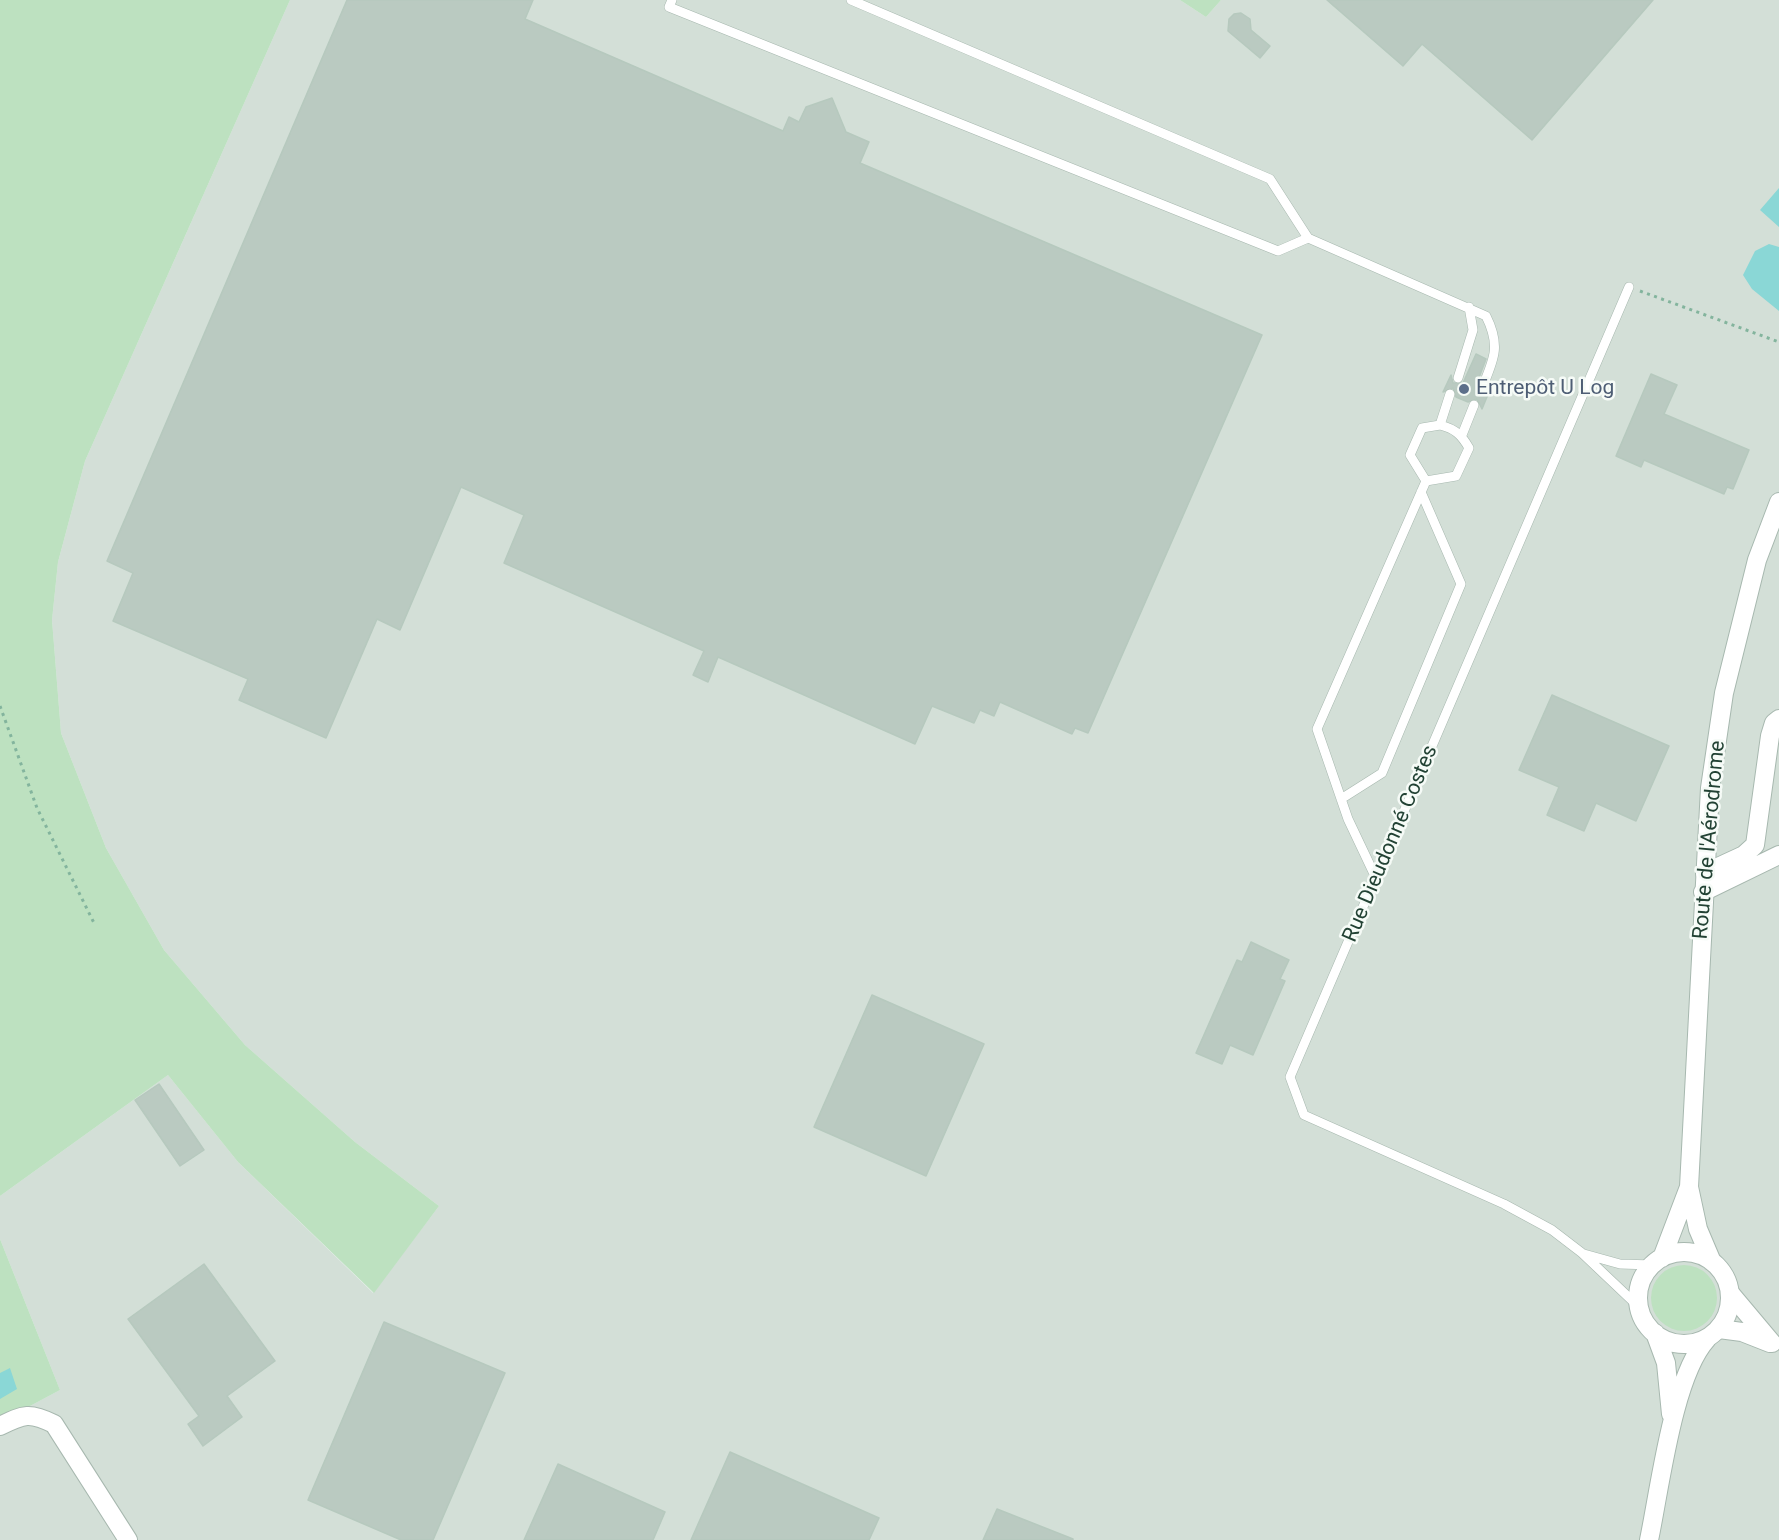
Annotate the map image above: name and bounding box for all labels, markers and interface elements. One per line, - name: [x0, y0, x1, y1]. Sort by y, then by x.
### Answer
- place label: Entrepôt U Log: [1476, 376, 1614, 402]
- marker: Entrepôt U Log: [1457, 382, 1471, 396]
- street label: Route de l'Aérodrome: [1689, 740, 1731, 940]
- street label: Rue Dieudonné Costes: [1338, 742, 1444, 946]

